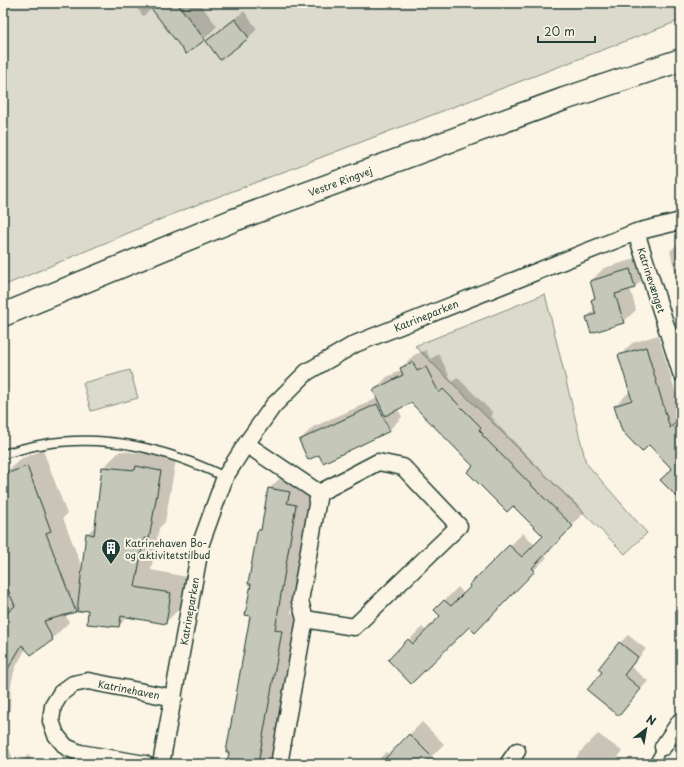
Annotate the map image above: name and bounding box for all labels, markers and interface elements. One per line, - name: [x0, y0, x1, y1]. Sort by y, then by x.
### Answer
- scale bar: [538, 18, 595, 44]
- text: 20 m: [544, 22, 575, 40]
- street label: Vestre Ringvej: [306, 162, 374, 200]
- street label: Katrinevænget: [634, 245, 670, 315]
- street label: Katrineparken: [392, 295, 460, 335]
- place label: Katrinehaven Bo- og aktivitetstilbud: [125, 535, 211, 562]
- building icon: Katrinehaven Bo- og aktivitetstilbud: [100, 537, 122, 565]
- street label: Katrineparken: [176, 576, 202, 646]
- street label: Katrinehaven: [97, 676, 161, 702]
- north arrow: [626, 709, 666, 749]
- text: N: [643, 710, 660, 730]

